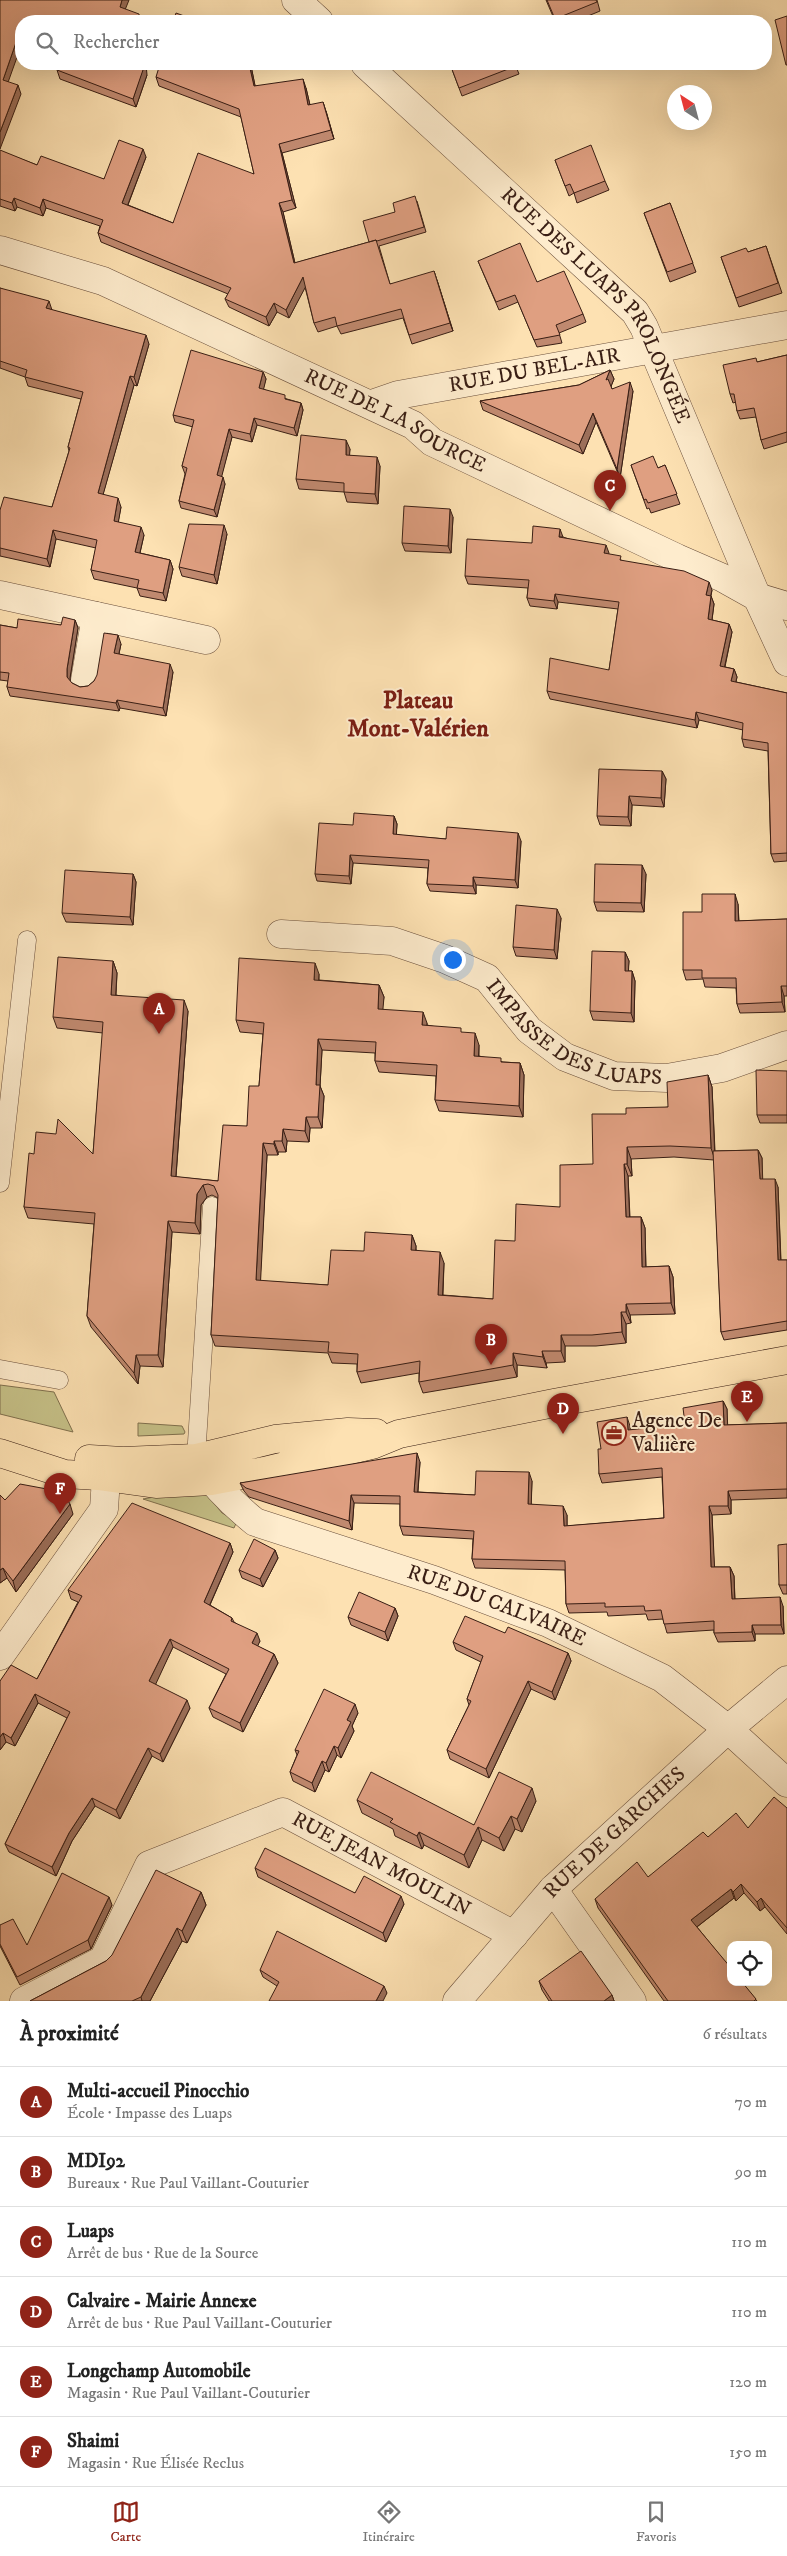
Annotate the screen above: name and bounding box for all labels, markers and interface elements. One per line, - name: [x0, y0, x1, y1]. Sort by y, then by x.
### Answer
- search box: [15, 15, 772, 70]
- icon: search: [33, 29, 61, 57]
- text: Rechercher: [73, 31, 159, 54]
- north arrow: [667, 85, 712, 130]
- street label: RUE DES LUAPS PROLONGÉE: [495, 182, 696, 427]
- street label: RUE DU BEL-AIR: [447, 342, 622, 399]
- street label: RUE DE LA SOURCE: [300, 363, 490, 479]
- pin: C: [594, 470, 626, 511]
- district label: Plateau Mont-Valérien: [347, 686, 489, 744]
- your location: [440, 947, 466, 973]
- street label: IMPASSE DES LUAPS: [480, 974, 662, 1091]
- pin: A: [143, 993, 175, 1034]
- pin: B: [475, 1324, 507, 1365]
- pin: E: [731, 1381, 763, 1422]
- pin: D: [547, 1393, 579, 1434]
- place label: Agence De Valiière: [631, 1408, 722, 1458]
- office icon: Agence De Valiière: [601, 1420, 627, 1446]
- pin: F: [44, 1473, 76, 1514]
- street label: RUE DU CALVAIRE: [404, 1559, 591, 1652]
- street label: RUE DE GARCHES: [538, 1761, 691, 1904]
- street label: RUE JEAN MOULIN: [287, 1806, 475, 1923]
- map controls: [727, 1941, 772, 1986]
- button: locate: [727, 1941, 772, 1986]
- text: À proximité: [20, 2021, 119, 2047]
- text: 6 résultats: [702, 2024, 767, 2044]
- text: Multi-accueil Pinocchio: [67, 2080, 249, 2103]
- text: A: [31, 2092, 41, 2112]
- text: 70 m: [735, 2092, 767, 2112]
- text: École · Impasse des Luaps: [67, 2103, 232, 2123]
- text: MDI92: [67, 2150, 125, 2173]
- text: B: [31, 2162, 41, 2182]
- text: 90 m: [735, 2162, 767, 2182]
- text: Bureaux · Rue Paul Vaillant-Couturier: [67, 2173, 309, 2193]
- text: Luaps: [67, 2220, 114, 2243]
- text: C: [31, 2232, 41, 2252]
- text: 110 m: [731, 2232, 767, 2252]
- text: Arrêt de bus · Rue de la Source: [67, 2243, 258, 2263]
- text: Calvaire - Mairie Annexe: [67, 2290, 257, 2313]
- text: D: [30, 2302, 42, 2322]
- text: 110 m: [731, 2302, 767, 2322]
- text: Arrêt de bus · Rue Paul Vaillant-Couturier: [67, 2313, 332, 2333]
- text: Longchamp Automobile: [67, 2360, 251, 2383]
- text: E: [30, 2372, 42, 2392]
- text: 120 m: [729, 2372, 767, 2392]
- text: Magasin · Rue Paul Vaillant-Couturier: [67, 2383, 310, 2403]
- text: Shaimi: [67, 2430, 119, 2453]
- text: F: [31, 2442, 41, 2462]
- text: 150 m: [729, 2442, 767, 2462]
- text: Magasin · Rue Élisée Reclus: [67, 2453, 244, 2473]
- tab: Carte: [111, 2498, 141, 2546]
- tab: Itinéraire: [362, 2498, 415, 2546]
- tab: Favoris: [636, 2498, 676, 2546]

